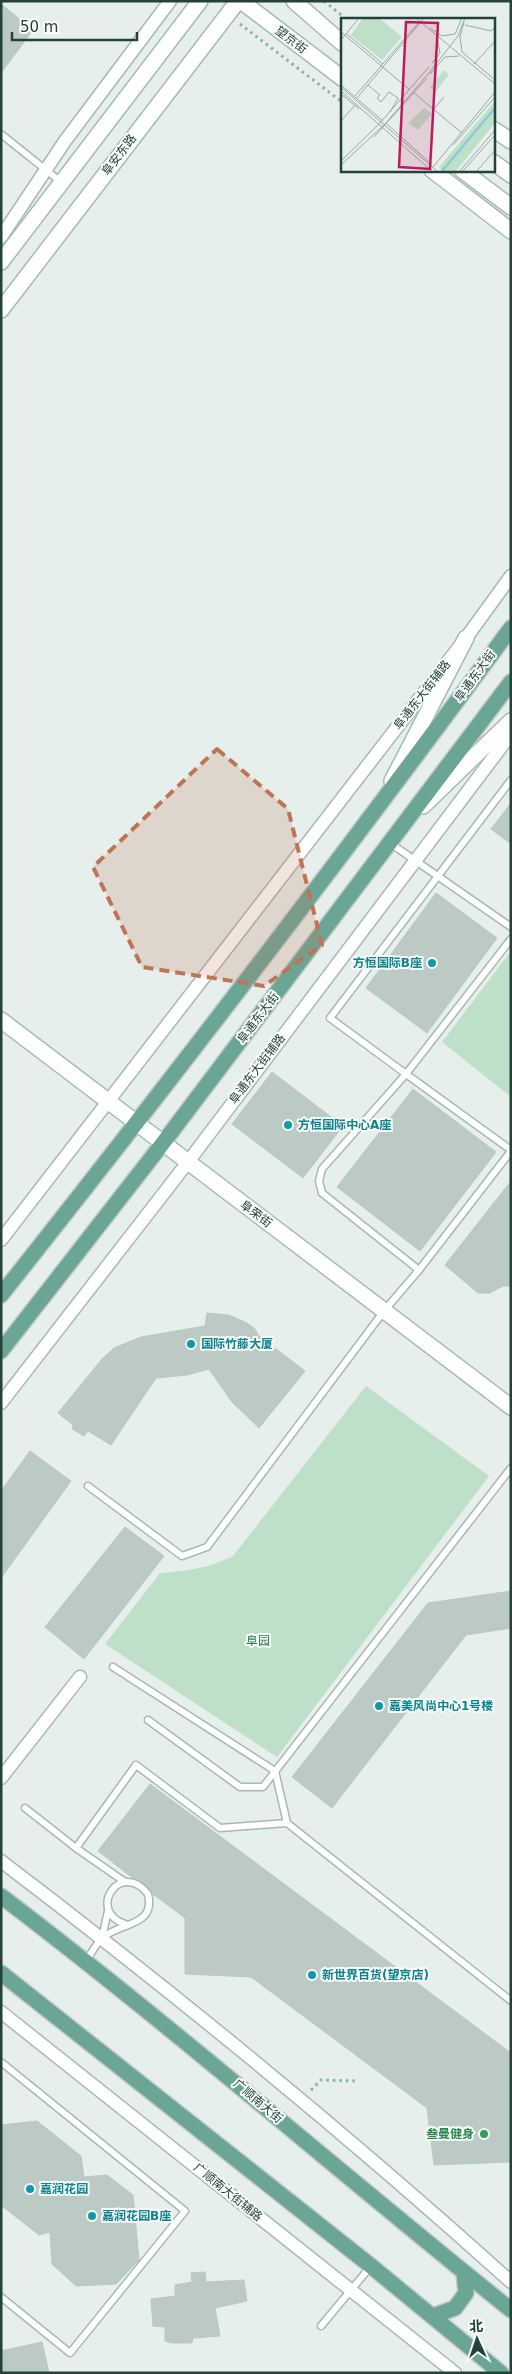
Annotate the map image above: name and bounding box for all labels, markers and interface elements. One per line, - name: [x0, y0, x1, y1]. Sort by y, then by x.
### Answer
- scale bar: [12, 10, 138, 42]
- text: 50 m: [20, 18, 58, 36]
- inset map: [341, 18, 494, 171]
- street label: 望京街: [272, 24, 310, 56]
- street label: 阜安东路: [99, 132, 139, 178]
- street label: 阜通东大街: [452, 648, 498, 704]
- street label: 阜通东大街辅路: [391, 658, 453, 732]
- place label: 方恒国际B座: [353, 956, 422, 970]
- marker: 方恒国际B座: [426, 957, 438, 969]
- street label: 阜通东大街: [234, 990, 282, 1046]
- street label: 阜通东大街辅路: [226, 1031, 288, 1107]
- place label: 方恒国际中心A座: [298, 1118, 391, 1132]
- marker: 方恒国际中心A座: [282, 1119, 294, 1131]
- street label: 阜荣街: [237, 1198, 275, 1230]
- place label: 国际竹藤大厦: [201, 1337, 273, 1351]
- marker: 国际竹藤大厦: [185, 1338, 197, 1350]
- park label: 阜园: [246, 1634, 270, 1648]
- place label: 嘉美风尚中心1号楼: [389, 1699, 493, 1713]
- marker: 嘉美风尚中心1号楼: [373, 1700, 385, 1712]
- place label: 新世界百货(望京店): [322, 1968, 429, 1982]
- marker: 新世界百货(望京店): [306, 1969, 318, 1981]
- street label: 广顺南大街: [231, 2076, 285, 2126]
- place label: 叁曼健身: [426, 2127, 474, 2141]
- marker: 叁曼健身: [478, 2128, 490, 2140]
- street label: 广顺南大街辅路: [191, 2160, 265, 2224]
- place label: 嘉润花园: [40, 2182, 88, 2196]
- marker: 嘉润花园: [24, 2183, 36, 2195]
- place label: 嘉润花园B座: [102, 2209, 171, 2223]
- marker: 嘉润花园B座: [86, 2210, 98, 2222]
- north arrow: [452, 2314, 502, 2364]
- text: 北: [469, 2318, 484, 2334]

